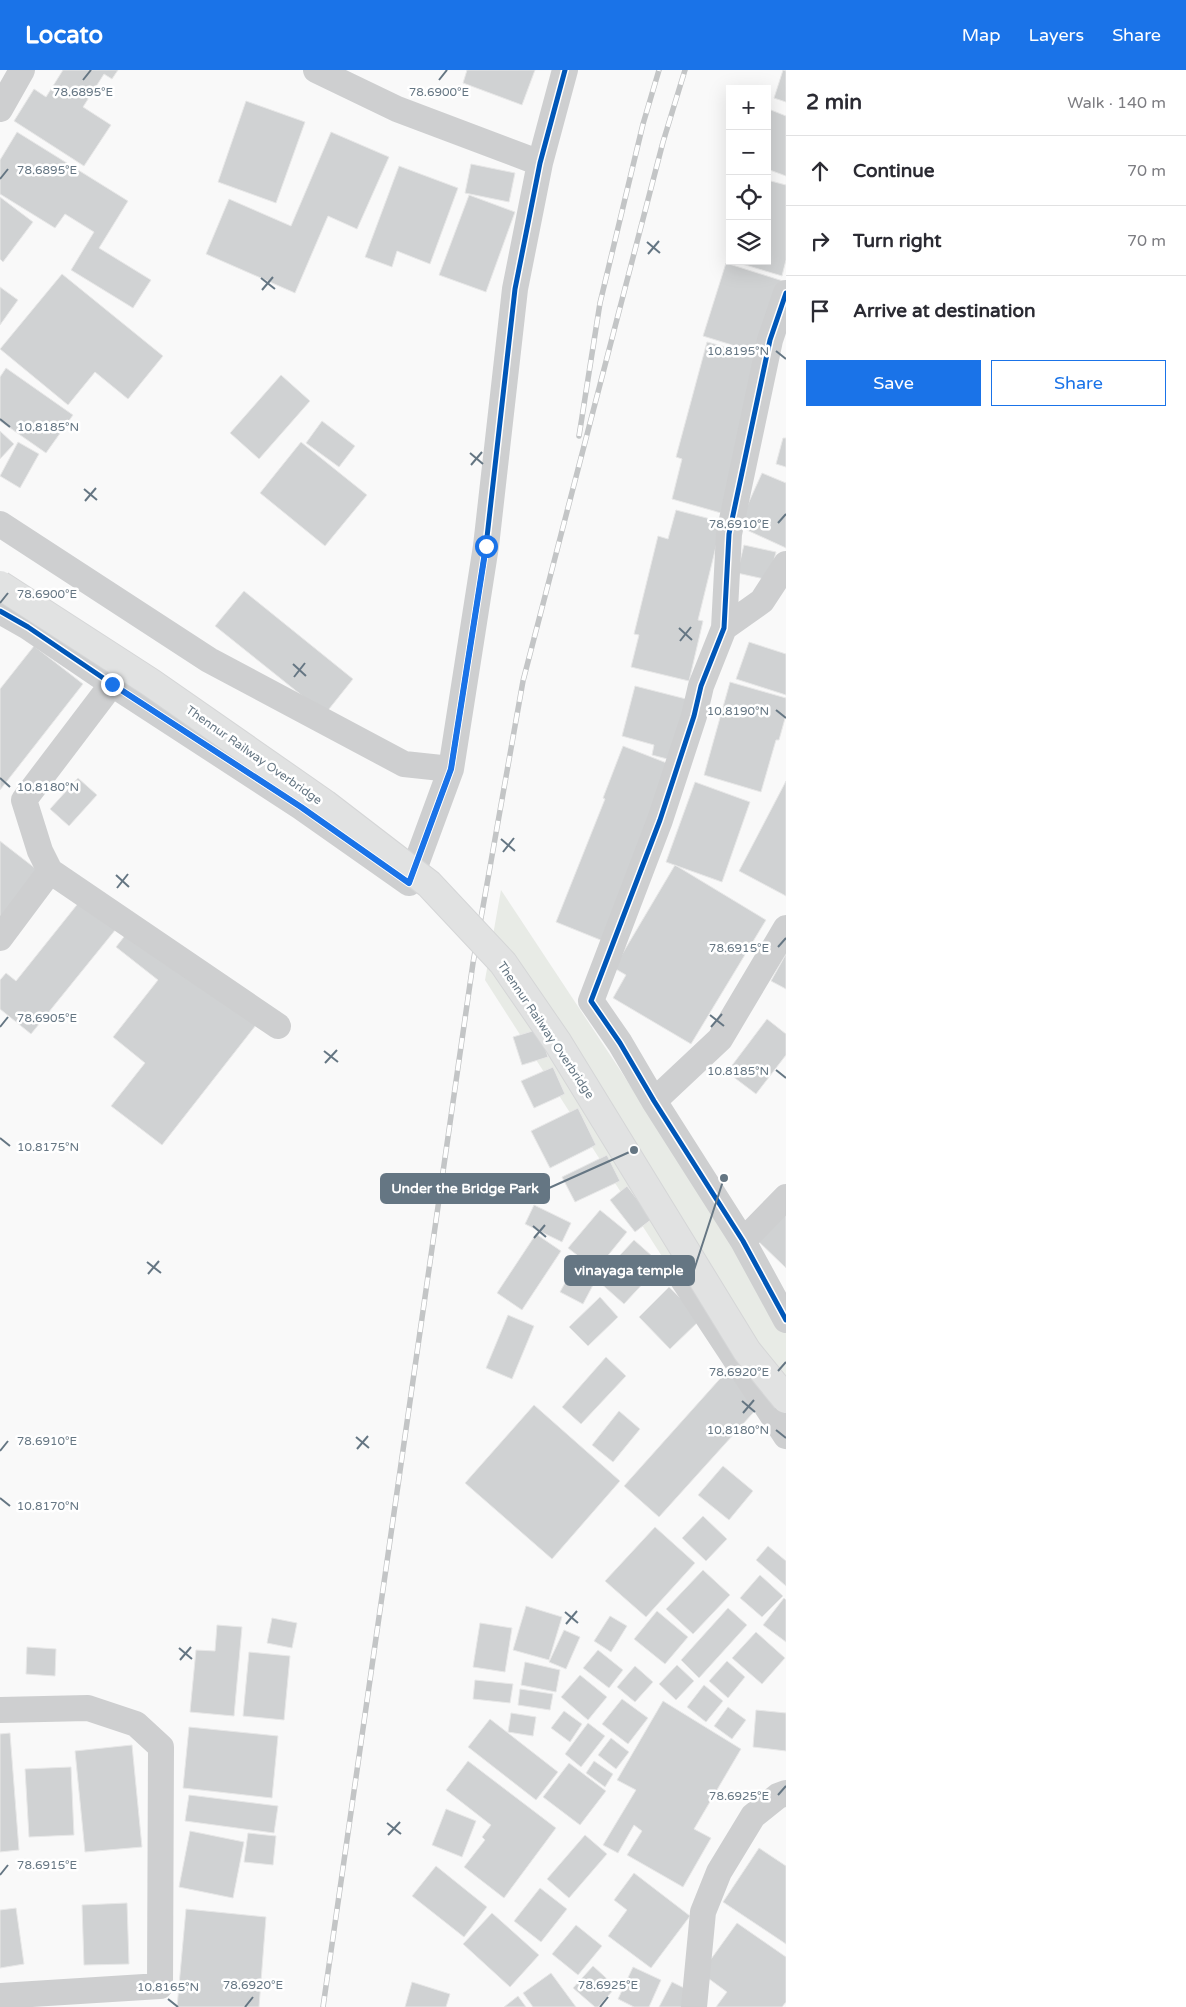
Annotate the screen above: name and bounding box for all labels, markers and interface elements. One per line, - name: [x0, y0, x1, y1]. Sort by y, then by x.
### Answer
- text: Locato: [25, 21, 103, 50]
- text: Map: [962, 24, 1001, 46]
- text: Layers: [1029, 24, 1084, 46]
- text: Share: [1112, 24, 1161, 46]
- text: 78.6895°E: [53, 85, 113, 99]
- text: 78.6900°E: [409, 85, 470, 99]
- map controls: [726, 85, 771, 265]
- button: +: [726, 85, 771, 130]
- text: 2 min: [806, 90, 862, 115]
- text: Walk · 140 m: [1067, 93, 1166, 113]
- button: −: [726, 130, 771, 175]
- icon: ahead: [806, 157, 834, 185]
- text: Continue: [853, 160, 935, 182]
- text: 70 m: [1127, 161, 1166, 181]
- text: 78.6895°E: [17, 163, 77, 177]
- button: locate: [726, 175, 771, 220]
- button: layers: [726, 220, 771, 265]
- icon: right: [806, 227, 834, 255]
- text: Turn right: [853, 230, 941, 252]
- text: 70 m: [1127, 231, 1166, 251]
- icon: arrive: [806, 297, 834, 325]
- text: Arrive at destination: [853, 300, 1036, 322]
- text: 10.8195°N: [707, 344, 769, 358]
- button: Save: [806, 360, 981, 406]
- button: Share: [991, 360, 1166, 406]
- text: 10.8185°N: [17, 420, 79, 434]
- text: 78.6910°E: [709, 517, 770, 531]
- route start: [475, 535, 498, 558]
- text: 78.6900°E: [17, 587, 78, 601]
- route end: [101, 673, 124, 696]
- street label: Thennur Railway Overbridge: [183, 703, 325, 807]
- text: 10.8190°N: [707, 704, 769, 718]
- text: 10.8180°N: [17, 780, 79, 794]
- text: 78.6915°E: [709, 941, 769, 955]
- street label: Thennur Railway Overbridge: [495, 959, 597, 1101]
- text: 78.6905°E: [17, 1011, 77, 1025]
- text: 10.8185°N: [707, 1064, 769, 1078]
- text: 10.8175°N: [17, 1140, 79, 1154]
- callout: Under the Bridge Park: [381, 1174, 549, 1203]
- text: Under the Bridge Park: [391, 1180, 539, 1197]
- callout: vinayaga temple: [565, 1256, 694, 1285]
- text: vinayaga temple: [574, 1262, 684, 1279]
- text: 78.6920°E: [709, 1365, 770, 1379]
- text: 10.8180°N: [707, 1423, 769, 1437]
- text: 78.6910°E: [17, 1434, 78, 1448]
- text: 10.8170°N: [17, 1499, 79, 1513]
- text: 78.6925°E: [709, 1789, 769, 1803]
- text: 78.6915°E: [17, 1858, 77, 1872]
- text: 78.6920°E: [223, 1978, 284, 1992]
- text: 78.6925°E: [578, 1978, 638, 1992]
- text: 10.8165°N: [137, 1980, 199, 1994]

